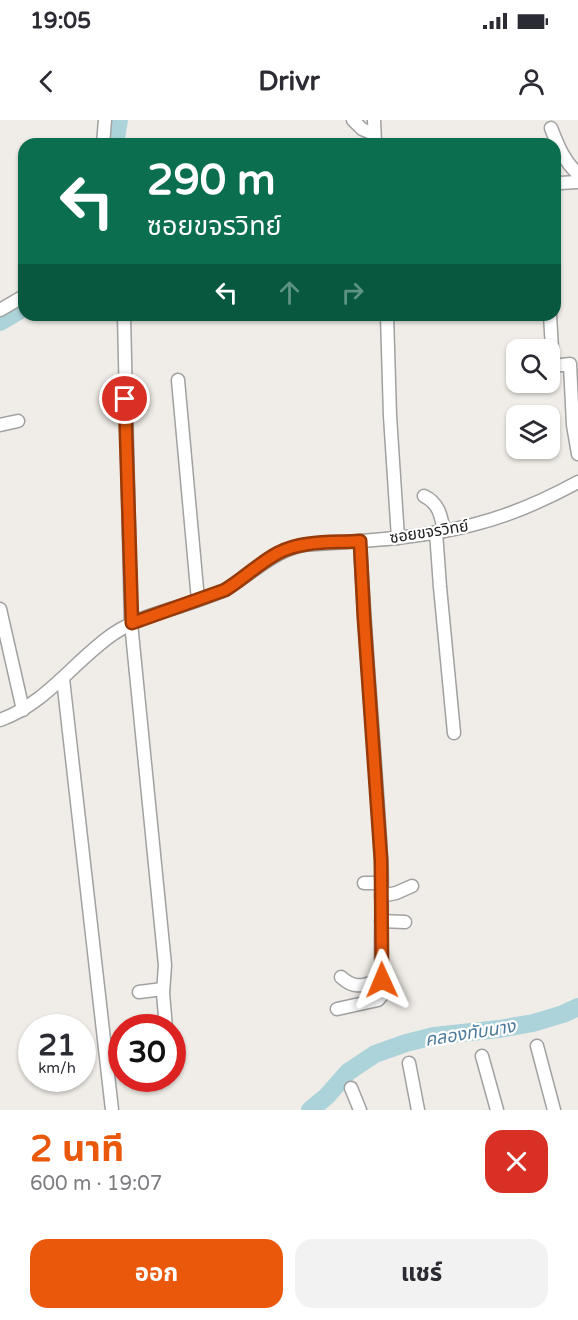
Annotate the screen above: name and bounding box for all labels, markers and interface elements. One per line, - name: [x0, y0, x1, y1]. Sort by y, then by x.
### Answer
- text: 19:05: [30, 8, 91, 34]
- icon: back: [30, 65, 63, 98]
- text: Drivr: [258, 65, 320, 98]
- icon: person: [515, 65, 548, 98]
- text: 290 m: [147, 155, 276, 206]
- icon: left: [48, 162, 126, 240]
- text: ซอยขจรวิทย์: [147, 210, 282, 243]
- icon: left: [210, 276, 243, 309]
- icon: ahead: [273, 276, 306, 309]
- icon: right: [336, 276, 369, 309]
- map controls: [506, 339, 560, 459]
- button: search: [506, 339, 560, 393]
- pin: [99, 373, 150, 424]
- icon: arrive: [108, 382, 141, 415]
- button: layers: [506, 405, 560, 459]
- street label: ซอยขจรวิทย์: [388, 516, 470, 548]
- position arrow: [350, 948, 414, 1012]
- speed limit sign: 30: [108, 1014, 186, 1092]
- water label: คลองทับนาง: [423, 1015, 518, 1051]
- text: 21: [38, 1027, 76, 1064]
- text: km/h: [38, 1059, 76, 1077]
- text: 2 นาที: [30, 1128, 124, 1171]
- button: close: [485, 1130, 548, 1193]
- text: 600 m · 19:07: [30, 1172, 162, 1196]
- button: ออก: [30, 1239, 283, 1308]
- button: แชร์: [295, 1239, 548, 1308]

